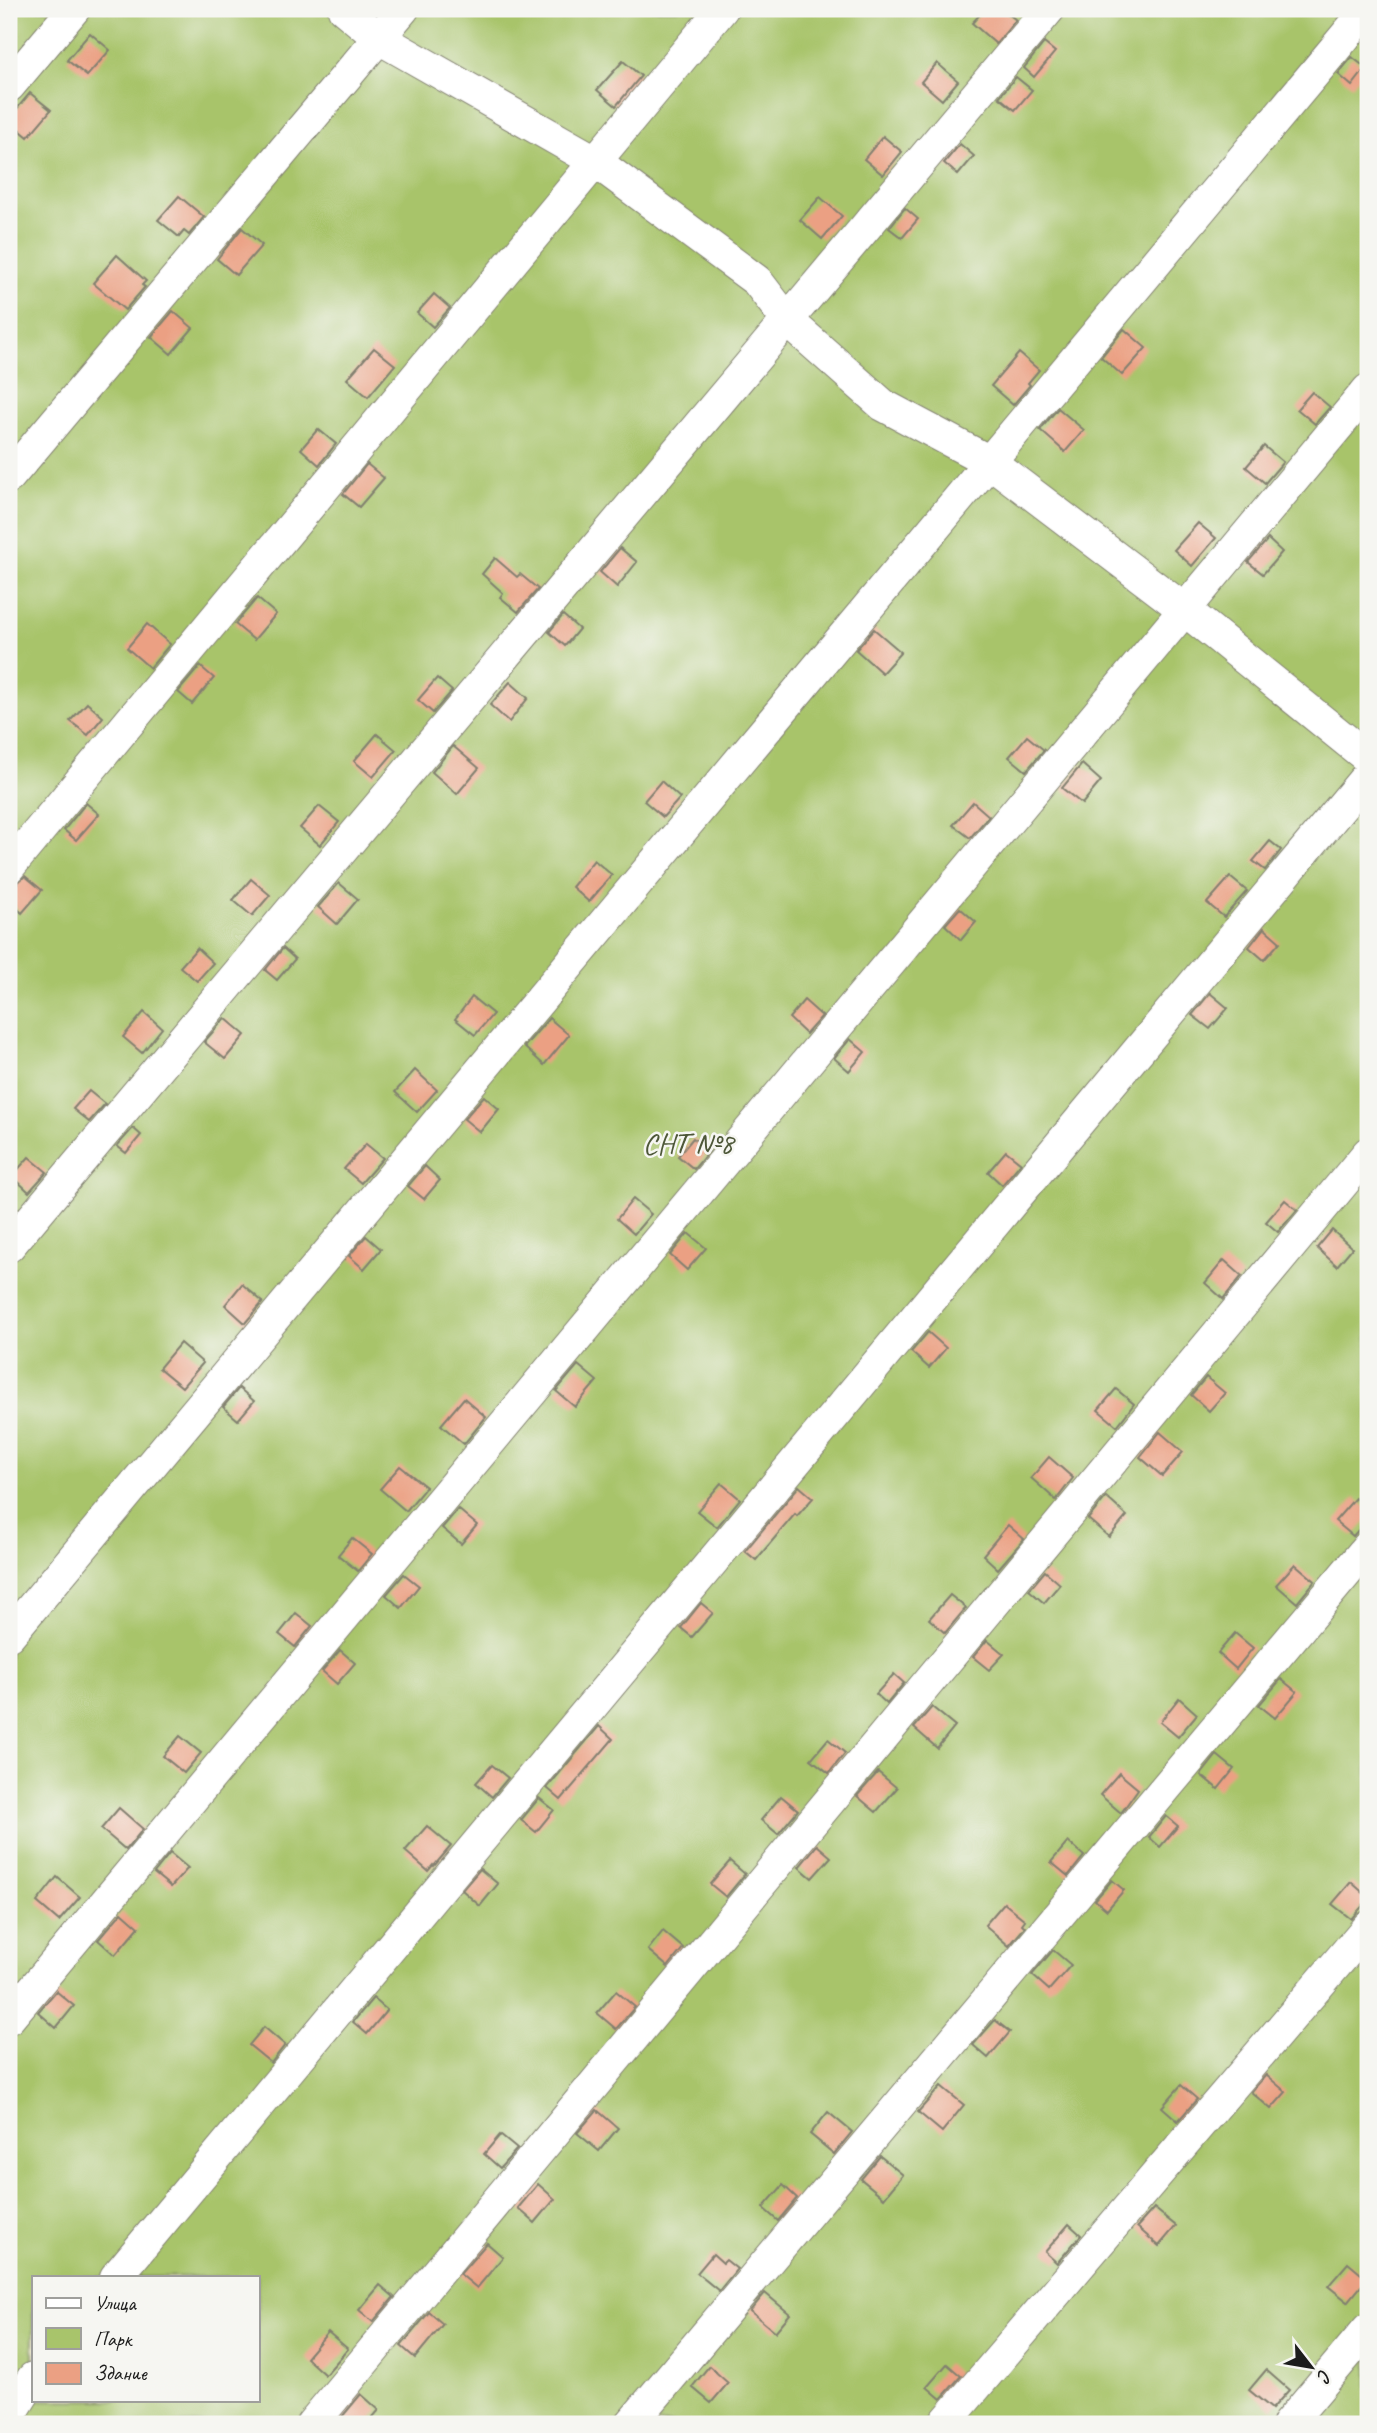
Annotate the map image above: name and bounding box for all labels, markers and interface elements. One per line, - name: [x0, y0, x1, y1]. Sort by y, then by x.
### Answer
- park label: СНТ №8: [643, 1124, 736, 1162]
- legend: [32, 2276, 259, 2402]
- text: Улица: [94, 2290, 137, 2316]
- text: Парк: [94, 2326, 134, 2352]
- north arrow: [1276, 2332, 1346, 2402]
- text: Здание: [94, 2360, 148, 2386]
- text: С: [1311, 2365, 1337, 2388]

